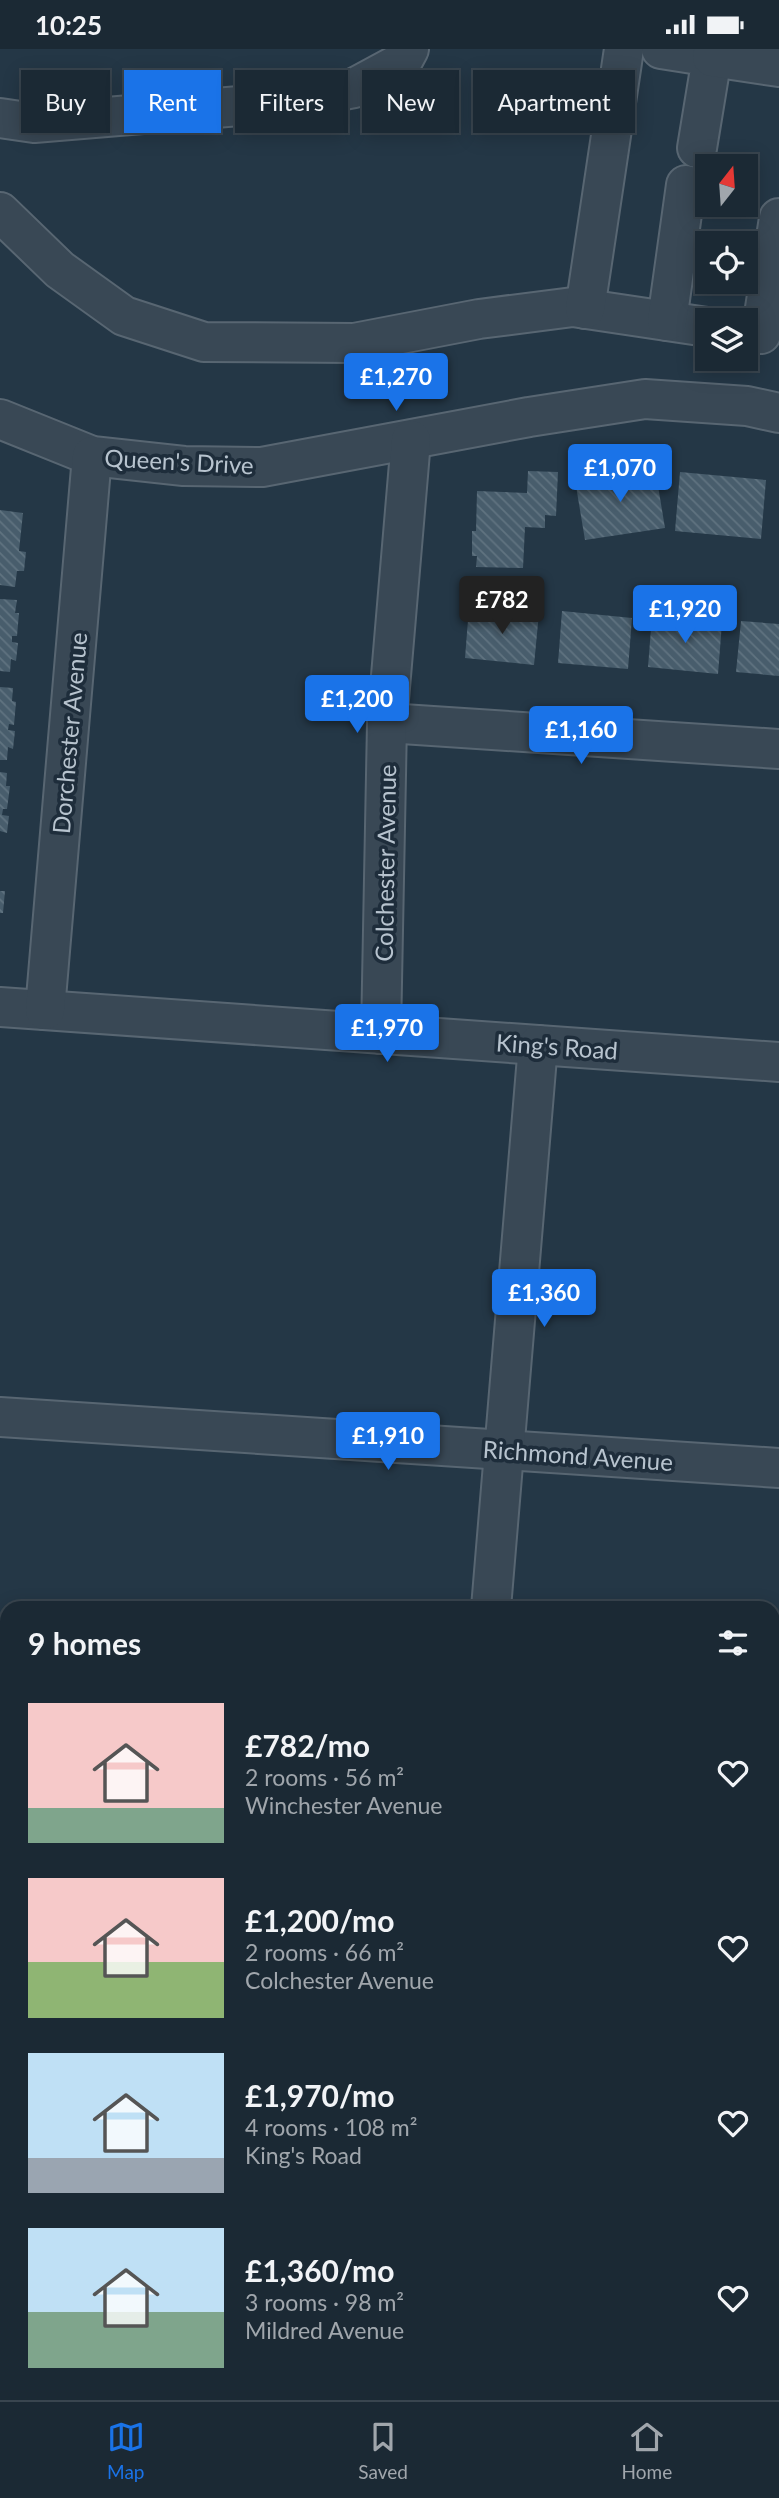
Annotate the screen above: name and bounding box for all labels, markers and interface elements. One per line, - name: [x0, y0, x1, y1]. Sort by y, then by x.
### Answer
- text: 10:25: [35, 9, 102, 41]
- chip: Buy: [21, 70, 110, 133]
- chip: Rent: [124, 70, 221, 133]
- chip: Filters: [235, 70, 348, 133]
- chip: New: [362, 70, 459, 133]
- chip: Apartment: [473, 70, 635, 133]
- north arrow: [695, 154, 758, 217]
- map controls: [695, 154, 758, 371]
- button: locate: [695, 231, 758, 294]
- button: layers: [695, 308, 758, 371]
- pin: £1,270: [339, 353, 453, 413]
- text: £1,270: [360, 362, 432, 390]
- street label: Queen's Drive: [104, 443, 254, 479]
- pin: £1,070: [563, 445, 677, 504]
- text: £1,070: [584, 453, 656, 481]
- pin: £782: [461, 577, 543, 636]
- text: £782: [475, 585, 529, 613]
- pin: £1,920: [628, 585, 742, 645]
- text: £1,920: [649, 594, 721, 622]
- street label: Dorchester Avenue: [46, 631, 92, 835]
- pin: £1,200: [300, 675, 414, 735]
- text: £1,200: [321, 684, 393, 712]
- pin: £1,160: [524, 707, 638, 766]
- text: £1,160: [545, 715, 617, 743]
- street label: Colchester Avenue: [369, 764, 401, 962]
- pin: £1,970: [330, 1005, 444, 1064]
- text: £1,970: [351, 1013, 423, 1041]
- street label: King's Road: [495, 1027, 619, 1065]
- pin: £1,360: [487, 1269, 601, 1329]
- text: £1,360: [508, 1278, 580, 1306]
- pin: £1,910: [331, 1413, 445, 1472]
- text: £1,910: [352, 1421, 424, 1449]
- street label: Richmond Avenue: [482, 1434, 674, 1476]
- icon: filters: [714, 1624, 752, 1662]
- text: 9 homes: [28, 1625, 141, 1661]
- text: £782/mo: [245, 1727, 370, 1763]
- icon: home: [84, 1731, 168, 1815]
- icon: heart: [714, 1754, 752, 1792]
- text: 2 rooms · 56 m²: [245, 1763, 404, 1791]
- text: Winchester Avenue: [245, 1791, 443, 1819]
- text: £1,200/mo: [245, 1902, 394, 1938]
- icon: home: [84, 1906, 168, 1990]
- icon: heart: [714, 1929, 752, 1967]
- text: 2 rooms · 66 m²: [245, 1938, 404, 1966]
- text: Colchester Avenue: [245, 1966, 434, 1994]
- text: £1,970/mo: [245, 2077, 394, 2113]
- icon: home: [84, 2081, 168, 2165]
- icon: heart: [714, 2104, 752, 2142]
- text: 4 rooms · 108 m²: [245, 2113, 417, 2141]
- text: King's Road: [245, 2141, 362, 2169]
- text: £1,360/mo: [245, 2252, 394, 2288]
- icon: home: [84, 2256, 168, 2340]
- icon: heart: [714, 2279, 752, 2317]
- text: 3 rooms · 98 m²: [245, 2288, 404, 2316]
- text: Mildred Avenue: [245, 2316, 404, 2344]
- tab: Map: [107, 2418, 145, 2483]
- tab: Saved: [358, 2418, 408, 2483]
- tab: Home: [622, 2418, 672, 2483]

